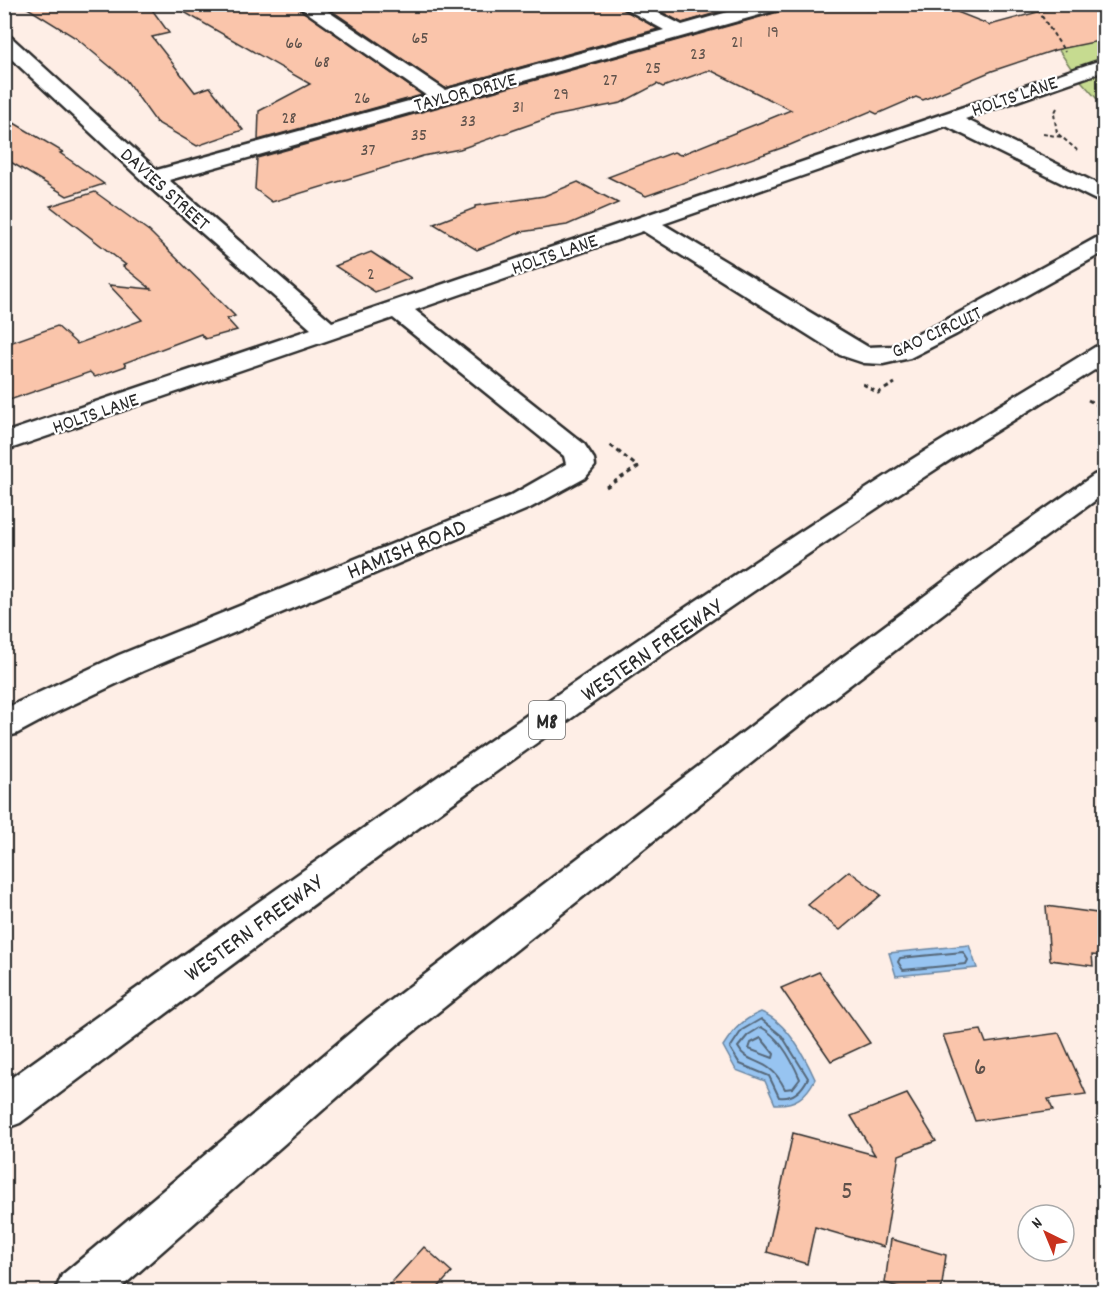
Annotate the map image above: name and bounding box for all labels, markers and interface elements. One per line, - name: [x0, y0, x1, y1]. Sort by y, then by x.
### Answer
- house number: 19: [767, 21, 779, 46]
- house number: 65: [411, 27, 429, 52]
- house number: 21: [731, 31, 743, 56]
- house number: 66: [285, 32, 303, 57]
- house number: 23: [690, 43, 706, 68]
- house number: 68: [314, 51, 330, 76]
- house number: 25: [645, 57, 661, 82]
- street label: TAYLOR DRIVE: [411, 67, 520, 121]
- house number: 27: [603, 69, 617, 94]
- street label: HOLTS LANE: [968, 70, 1062, 126]
- house number: 29: [553, 83, 569, 108]
- house number: 26: [354, 87, 370, 112]
- house number: 31: [512, 96, 524, 121]
- house number: 28: [281, 107, 297, 132]
- house number: 33: [460, 110, 476, 135]
- house number: 35: [411, 124, 427, 149]
- house number: 37: [361, 139, 376, 164]
- street label: DAVIES STREET: [113, 142, 215, 238]
- street label: HOLTS LANE: [508, 228, 602, 284]
- house number: 2: [367, 263, 375, 288]
- street label: GAO CIRCUIT: [888, 301, 987, 367]
- street label: HOLTS LANE: [49, 387, 143, 443]
- street label: HAMISH ROAD: [342, 511, 472, 590]
- street label: WESTERN FREEWAY: [575, 591, 731, 712]
- road number: M8: [529, 701, 565, 739]
- street label: WESTERN FREEWAY: [178, 867, 332, 992]
- house number: 6: [974, 1050, 986, 1087]
- house number: 5: [841, 1174, 853, 1211]
- north arrow: [1016, 1203, 1076, 1263]
- text: N: [1027, 1213, 1048, 1235]

